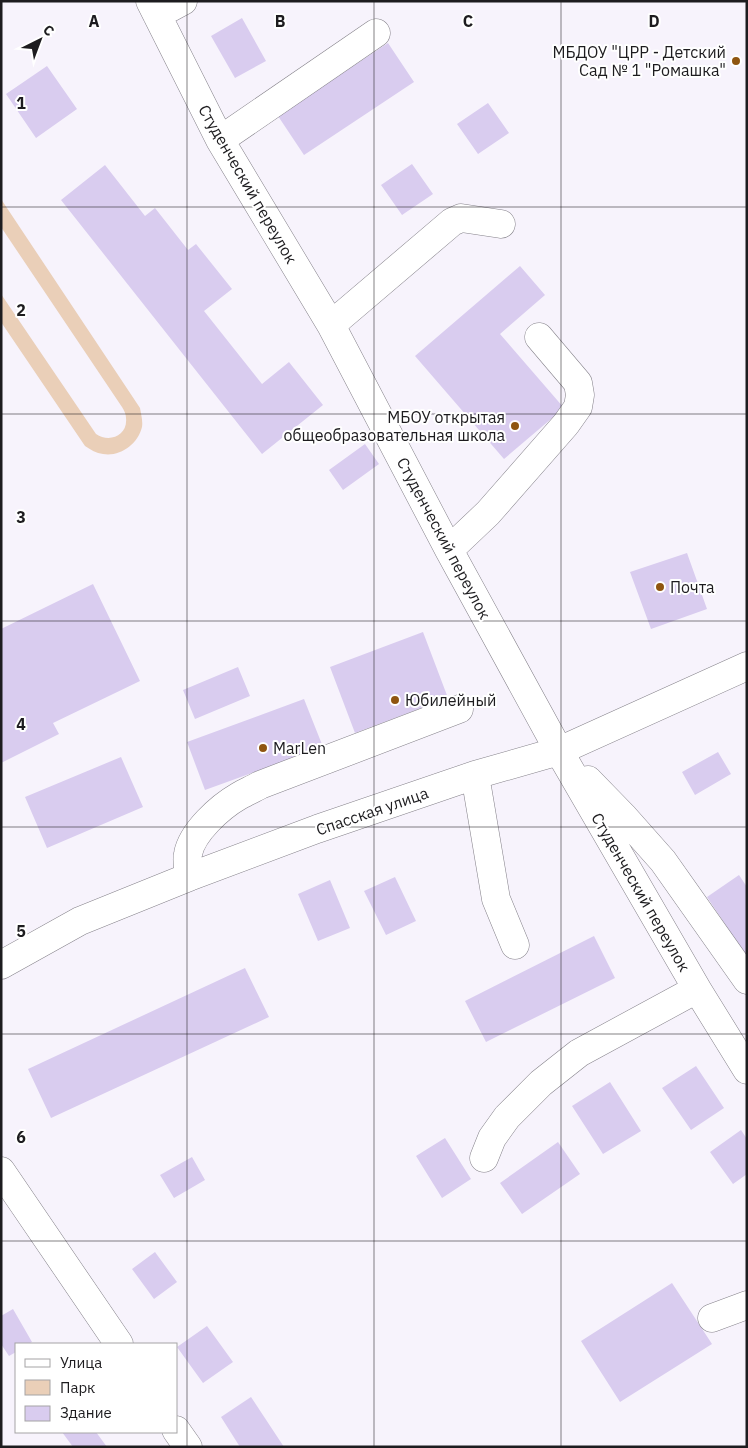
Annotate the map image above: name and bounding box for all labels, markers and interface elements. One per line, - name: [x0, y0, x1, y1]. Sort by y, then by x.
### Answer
- text: A: [89, 11, 100, 31]
- text: B: [275, 11, 286, 31]
- text: C: [463, 11, 473, 31]
- text: D: [648, 11, 660, 31]
- north arrow: [15, 15, 65, 65]
- text: С: [39, 21, 58, 40]
- place label: МБДОУ "ЦРР - Детский Сад № 1 "Ромашка": [553, 42, 726, 80]
- marker: МБДОУ "ЦРР - Детский Сад № 1 "Ромашка": [730, 55, 742, 67]
- text: 1: [16, 93, 26, 113]
- street label: Студенческий переулок: [194, 101, 302, 267]
- text: 2: [16, 300, 26, 320]
- place label: МБОУ открытая общеобразовательная школа: [283, 407, 505, 445]
- marker: МБОУ открытая общеобразовательная школа: [509, 420, 521, 432]
- street label: Студенческий переулок: [393, 454, 495, 623]
- text: 3: [16, 507, 26, 527]
- place label: Почта: [670, 577, 715, 597]
- marker: Почта: [654, 581, 666, 593]
- place label: Юбилейный: [405, 690, 496, 710]
- marker: Юбилейный: [389, 694, 401, 706]
- text: 4: [16, 714, 26, 734]
- place label: MarLen: [273, 738, 326, 758]
- marker: MarLen: [257, 742, 269, 754]
- street label: Спасская улица: [313, 782, 431, 840]
- street label: Студенческий переулок: [587, 809, 695, 975]
- text: 5: [16, 921, 26, 941]
- text: 6: [16, 1127, 26, 1147]
- legend: [15, 1343, 178, 1433]
- text: Улица: [60, 1353, 102, 1372]
- text: Парк: [60, 1378, 95, 1397]
- text: Здание: [60, 1403, 112, 1422]

